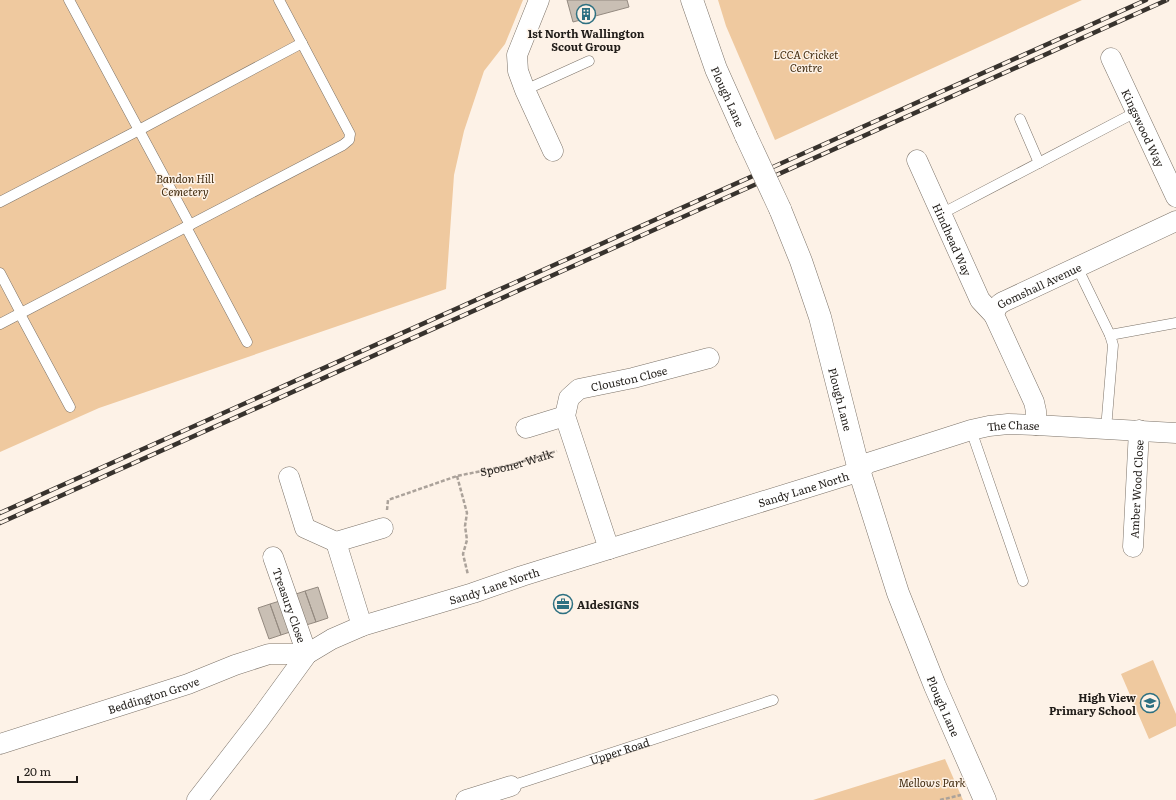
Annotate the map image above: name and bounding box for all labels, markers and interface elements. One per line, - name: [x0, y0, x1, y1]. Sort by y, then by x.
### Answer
- building icon: 1st North Wallington Scout Group: [575, 3, 597, 25]
- place label: 1st North Wallington Scout Group: [528, 25, 645, 54]
- park label: LCCA Cricket Centre: [773, 46, 839, 75]
- street label: Plough Lane: [708, 63, 749, 129]
- street label: Kingswood Way: [1118, 86, 1169, 170]
- park label: Bandon Hill Cemetery: [156, 170, 215, 199]
- street label: Hindhead Way: [929, 200, 976, 279]
- street label: Gomshall Avenue: [993, 258, 1084, 312]
- street label: Clouston Close: [589, 361, 669, 394]
- street label: Plough Lane: [825, 366, 857, 433]
- street label: The Chase: [986, 416, 1040, 434]
- street label: Amber Wood Close: [1125, 439, 1147, 539]
- street label: Spooner Walk: [479, 445, 555, 479]
- street label: Sandy Lane North: [756, 467, 851, 510]
- street label: Sandy Lane North: [447, 563, 541, 608]
- street label: Treasury Close: [269, 566, 310, 645]
- office icon: A1deSIGNS: [552, 593, 574, 615]
- place label: A1deSIGNS: [577, 596, 639, 612]
- street label: Beddington Grove: [106, 672, 202, 717]
- street label: Plough Lane: [924, 673, 964, 739]
- place label: High View Primary School: [1049, 689, 1136, 718]
- school or university icon: High View Primary School: [1139, 692, 1161, 714]
- street label: Upper Road: [587, 733, 651, 768]
- scale bar: [18, 758, 77, 784]
- text: 20 m: [24, 762, 51, 780]
- park label: Mellows Park: [898, 774, 966, 790]

